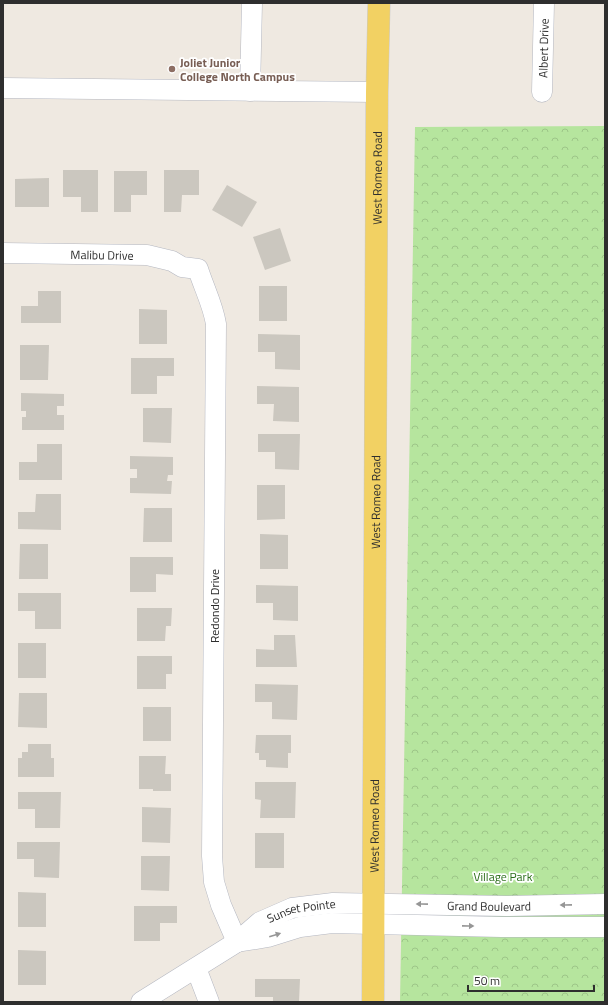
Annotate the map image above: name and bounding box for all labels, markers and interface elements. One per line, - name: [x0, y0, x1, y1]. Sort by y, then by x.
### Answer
- street label: Albert Drive: [533, 18, 553, 78]
- place label: Joliet Junior College North Campus: [180, 53, 295, 86]
- marker: Joliet Junior College North Campus: [167, 64, 177, 74]
- street label: West Romeo Road: [367, 131, 386, 225]
- street label: Malibu Drive: [70, 244, 134, 264]
- street label: West Romeo Road: [365, 455, 385, 549]
- street label: Redondo Drive: [205, 569, 224, 643]
- street label: West Romeo Road: [364, 779, 383, 873]
- park label: Village Park: [473, 867, 533, 886]
- street label: Sunset Pointe: [264, 893, 337, 927]
- street label: Grand Boulevard: [447, 895, 531, 916]
- one-way arrow: [416, 901, 428, 908]
- one-way arrow: [559, 902, 572, 908]
- one-way arrow: [462, 923, 474, 930]
- one-way arrow: [270, 932, 282, 938]
- scale bar: [468, 967, 594, 993]
- text: 50 m: [474, 971, 500, 990]

